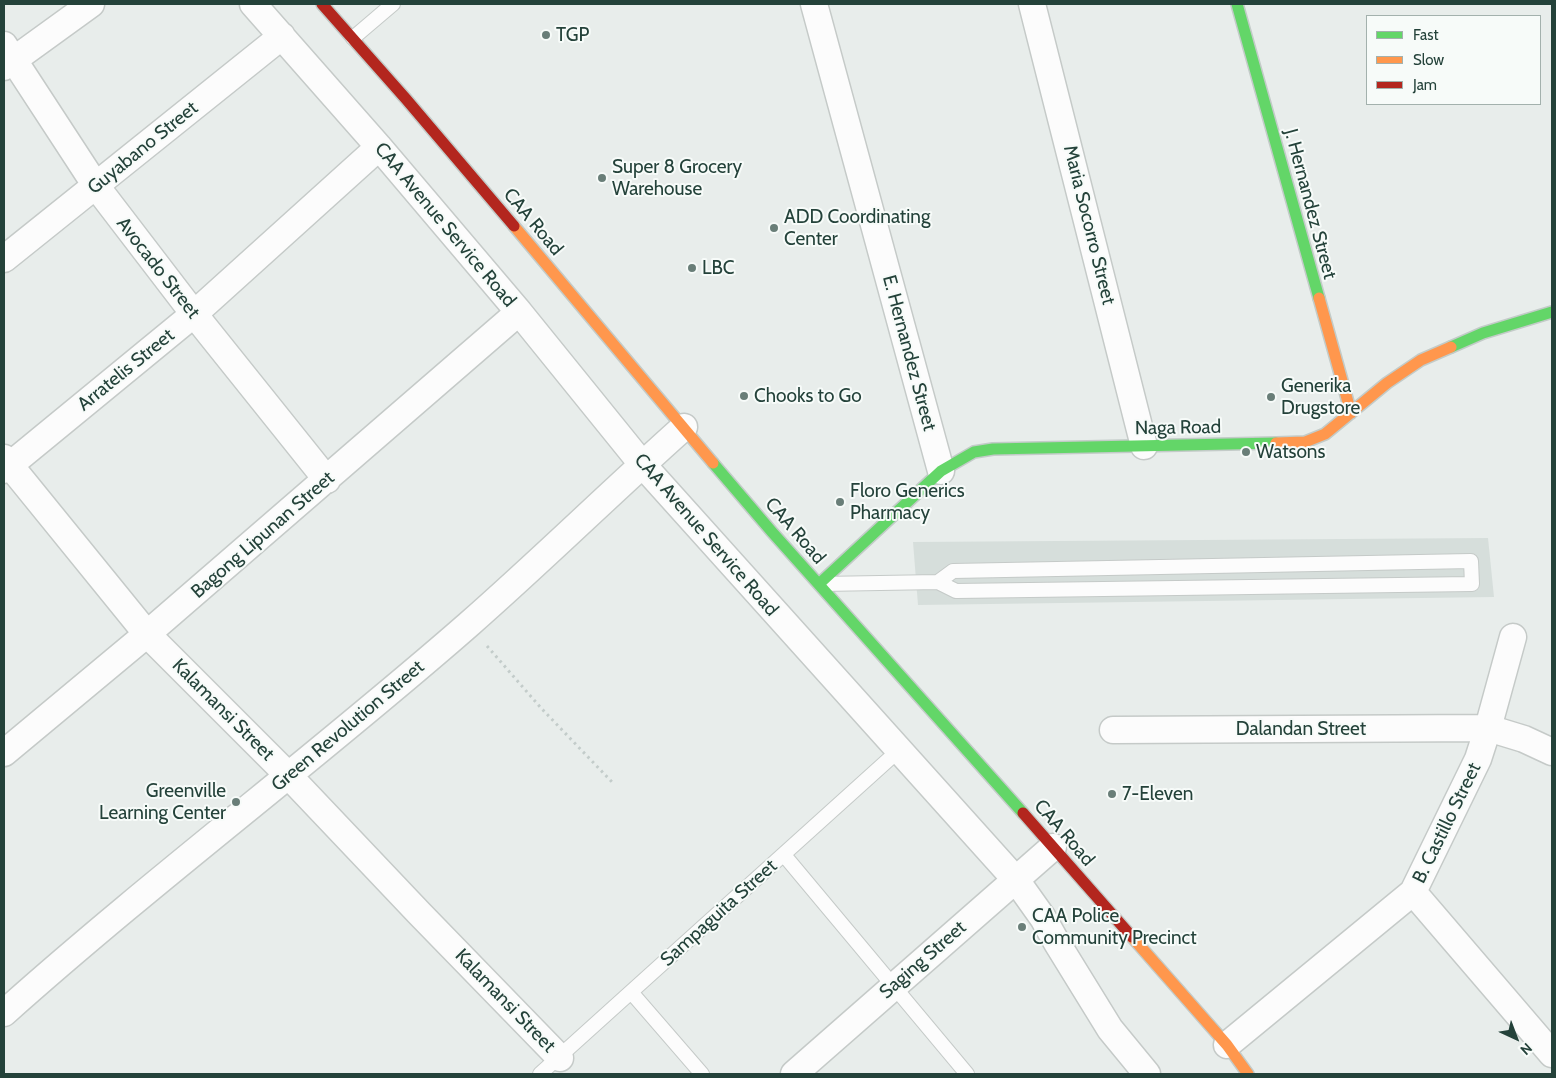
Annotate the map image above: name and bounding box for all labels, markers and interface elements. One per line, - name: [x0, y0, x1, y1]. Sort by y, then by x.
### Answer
- legend: [1366, 15, 1541, 105]
- place label: TGP: [556, 24, 589, 46]
- text: Fast: [1413, 26, 1438, 44]
- marker: TGP: [540, 29, 552, 41]
- text: Slow: [1413, 51, 1444, 69]
- text: Jam: [1413, 76, 1437, 94]
- street label: Guyabano Street: [83, 97, 203, 199]
- street label: J. Hernandez Street: [1279, 126, 1341, 282]
- street label: CAA Avenue Service Road: [369, 138, 521, 312]
- street label: Maria Socorro Street: [1058, 143, 1120, 307]
- place label: Super 8 Grocery Warehouse: [612, 156, 742, 200]
- marker: Super 8 Grocery Warehouse: [596, 172, 608, 184]
- street label: CAA Road: [498, 184, 568, 260]
- place label: ADD Coordinating Center: [784, 206, 930, 250]
- street label: Avocado Street: [111, 213, 205, 323]
- marker: ADD Coordinating Center: [768, 222, 780, 234]
- place label: LBC: [702, 257, 735, 279]
- marker: LBC: [686, 262, 698, 274]
- street label: E. Hernandez Street: [877, 273, 941, 433]
- street label: Arratelis Street: [73, 324, 179, 416]
- place label: Generika Drugstore: [1281, 375, 1360, 419]
- place label: Chooks to Go: [754, 385, 862, 407]
- marker: Chooks to Go: [738, 390, 750, 402]
- marker: Generika Drugstore: [1265, 391, 1277, 403]
- street label: Naga Road: [1135, 416, 1221, 440]
- place label: Watsons: [1256, 441, 1325, 463]
- marker: Watsons: [1240, 446, 1252, 458]
- street label: CAA Avenue Service Road: [629, 449, 783, 621]
- street label: Bagong Lipunan Street: [187, 467, 339, 603]
- place label: Floro Generics Pharmacy: [850, 480, 965, 524]
- street label: CAA Road: [760, 493, 830, 569]
- marker: Floro Generics Pharmacy: [834, 496, 846, 508]
- street label: Kalamansi Street: [167, 654, 279, 766]
- street label: Green Revolution Street: [267, 656, 429, 796]
- street label: Dalandan Street: [1236, 718, 1366, 740]
- street label: B. Castillo Street: [1408, 759, 1486, 887]
- place label: Greenville Learning Center: [99, 780, 226, 824]
- place label: 7-Eleven: [1122, 783, 1193, 805]
- marker: 7-Eleven: [1106, 788, 1118, 800]
- street label: CAA Road: [1029, 795, 1099, 871]
- marker: Greenville Learning Center: [230, 796, 242, 808]
- street label: Sampaguita Street: [656, 855, 782, 971]
- place label: CAA Police Community Precinct: [1032, 905, 1197, 949]
- street label: Saging Street: [875, 916, 971, 1004]
- marker: CAA Police Community Precinct: [1016, 921, 1028, 933]
- street label: Kalamansi Street: [450, 945, 560, 1057]
- north arrow: [1491, 1013, 1541, 1063]
- text: N: [1516, 1039, 1536, 1059]

